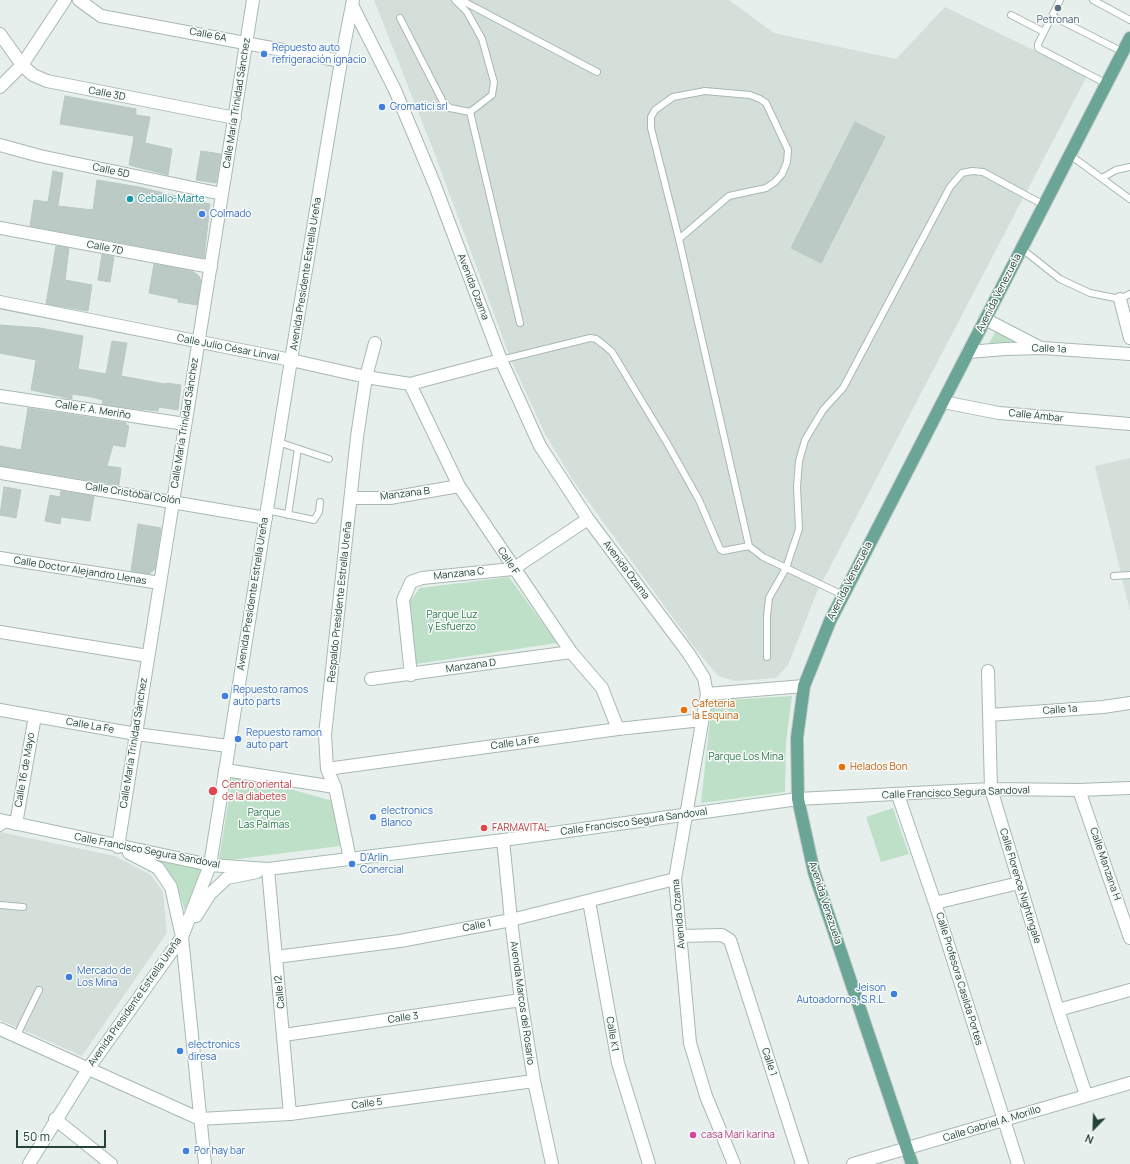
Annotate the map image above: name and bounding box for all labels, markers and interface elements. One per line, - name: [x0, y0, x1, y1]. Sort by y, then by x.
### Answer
- marker: Petronan: [1053, 3, 1063, 13]
- place label: Petronan: [1037, 14, 1079, 26]
- street label: Calle 6A: [188, 26, 228, 44]
- street label: Calle María Trinidad Sánchez: [221, 37, 253, 169]
- place label: Repuesto auto refrigeración ignacio: [272, 42, 367, 66]
- marker: Repuesto auto refrigeración ignacio: [259, 49, 269, 59]
- street label: Calle 3D: [87, 85, 127, 103]
- place label: Gromatici srl: [390, 101, 448, 113]
- marker: Gromatici srl: [377, 102, 387, 112]
- street label: Calle 5D: [91, 161, 131, 181]
- place label: Ceballo-Marte: [138, 193, 204, 205]
- marker: Ceballo-Marte: [125, 194, 135, 204]
- street label: Avenida Presidente Estrella Ureña: [288, 197, 324, 351]
- place label: Colmado: [210, 208, 251, 220]
- marker: Colmado: [197, 209, 207, 219]
- street label: Calle 7D: [86, 239, 124, 257]
- street label: Avenida Ozama: [455, 252, 491, 322]
- street label: Avenida Venezuela: [974, 252, 1024, 334]
- street label: Calle Julio César Linval: [176, 332, 280, 364]
- street label: Calle 1a: [1031, 342, 1067, 356]
- street label: Calle María Trinidad Sánchez: [169, 357, 201, 489]
- street label: Calle F. A. Meriño: [54, 398, 132, 422]
- street label: Calle Ámbar: [1008, 407, 1064, 425]
- street label: Calle Cristóbal Colón: [84, 481, 182, 507]
- street label: Manzana B: [379, 485, 431, 503]
- street label: Avenida Presidente Estrella Ureña: [235, 517, 271, 671]
- street label: Respaldo Presidente Estrella Ureña: [326, 521, 354, 683]
- street label: Avenida Ozama: [600, 538, 652, 602]
- street label: Avenida Venezuela: [825, 540, 875, 622]
- street label: Calle F: [495, 545, 521, 577]
- street label: Calle Doctor Alejandro Llenas: [13, 555, 147, 587]
- street label: Manzana C: [433, 565, 485, 583]
- park label: Parque Luz y Esfuerzo: [426, 609, 478, 632]
- street label: Manzana D: [445, 657, 497, 675]
- street label: Calle María Trinidad Sánchez: [118, 677, 150, 809]
- place label: Repuesto ramos auto parts: [233, 684, 308, 708]
- marker: Repuesto ramos auto parts: [220, 691, 230, 701]
- place label: Cafeteria la Esquina: [692, 698, 739, 722]
- street label: Calle 1a: [1042, 703, 1078, 717]
- marker: Cafeteria la Esquina: [679, 705, 689, 715]
- street label: Calle La Fe: [65, 716, 115, 736]
- place label: Repuesto ramon auto part: [246, 727, 322, 750]
- street label: Calle 16 de Mayo: [13, 732, 37, 808]
- marker: Repuesto ramon auto part: [233, 734, 243, 744]
- street label: Calle La Fe: [490, 734, 540, 752]
- park label: Parque Los Mina: [708, 751, 784, 763]
- place label: Helados Bon: [850, 761, 908, 773]
- marker: Helados Bon: [837, 762, 847, 772]
- place label: Centro oriental de la diabetes: [222, 779, 292, 802]
- street label: Calle Francisco Segura Sandoval: [882, 784, 1030, 802]
- marker: Centro oriental de la diabetes: [207, 785, 219, 797]
- place label: electronics Blanco: [381, 805, 433, 828]
- street label: Calle Francisco Segura Sandoval: [560, 806, 708, 838]
- park label: Parque Las Palmas: [239, 807, 289, 830]
- marker: electronics Blanco: [368, 812, 378, 822]
- place label: FARMAVITAL: [492, 822, 549, 834]
- marker: FARMAVITAL: [479, 823, 489, 833]
- street label: Calle Manzana H: [1087, 826, 1123, 902]
- street label: Calle Florence Nightingale: [997, 827, 1043, 945]
- street label: Calle Francisco Segura Sandoval: [73, 831, 221, 871]
- place label: D’Arlin Conercial: [360, 852, 404, 876]
- marker: D’Arlin Conercial: [347, 859, 357, 869]
- street label: Avenida Venezuela: [806, 860, 844, 946]
- street label: Avenida Ozama: [670, 879, 688, 949]
- street label: Calle Profesora Casilda Portes: [933, 911, 985, 1047]
- street label: Calle 1: [462, 917, 492, 935]
- street label: Avenida Presidente Estrella Ureña: [86, 935, 184, 1069]
- street label: Avenida Marcos del Rosario: [507, 940, 537, 1066]
- place label: Mercado de Los Mina: [77, 965, 131, 988]
- marker: Mercado de Los Mina: [64, 972, 74, 982]
- street label: Calle I2: [272, 975, 288, 1009]
- place label: Jeison Autoadornos, S.R.L.: [796, 982, 886, 1006]
- marker: Jeison Autoadornos, S.R.L.: [889, 989, 899, 999]
- street label: Calle 3: [387, 1010, 419, 1026]
- street label: Calle K1: [603, 1016, 621, 1052]
- place label: electronics diresa: [188, 1039, 240, 1062]
- marker: electronics diresa: [175, 1046, 185, 1056]
- street label: Calle 1: [759, 1046, 779, 1078]
- street label: Calle 5: [351, 1096, 383, 1112]
- street label: Calle Gabriel A. Morillo: [942, 1103, 1042, 1145]
- north arrow: [1074, 1108, 1114, 1148]
- scale bar: [18, 1122, 108, 1148]
- text: 50 m: [23, 1128, 50, 1145]
- place label: casa Mari karina: [701, 1129, 775, 1141]
- marker: casa Mari karina: [688, 1130, 698, 1140]
- text: N: [1083, 1131, 1096, 1148]
- place label: Por hay bar: [194, 1145, 245, 1157]
- marker: Por hay bar: [181, 1146, 191, 1156]

